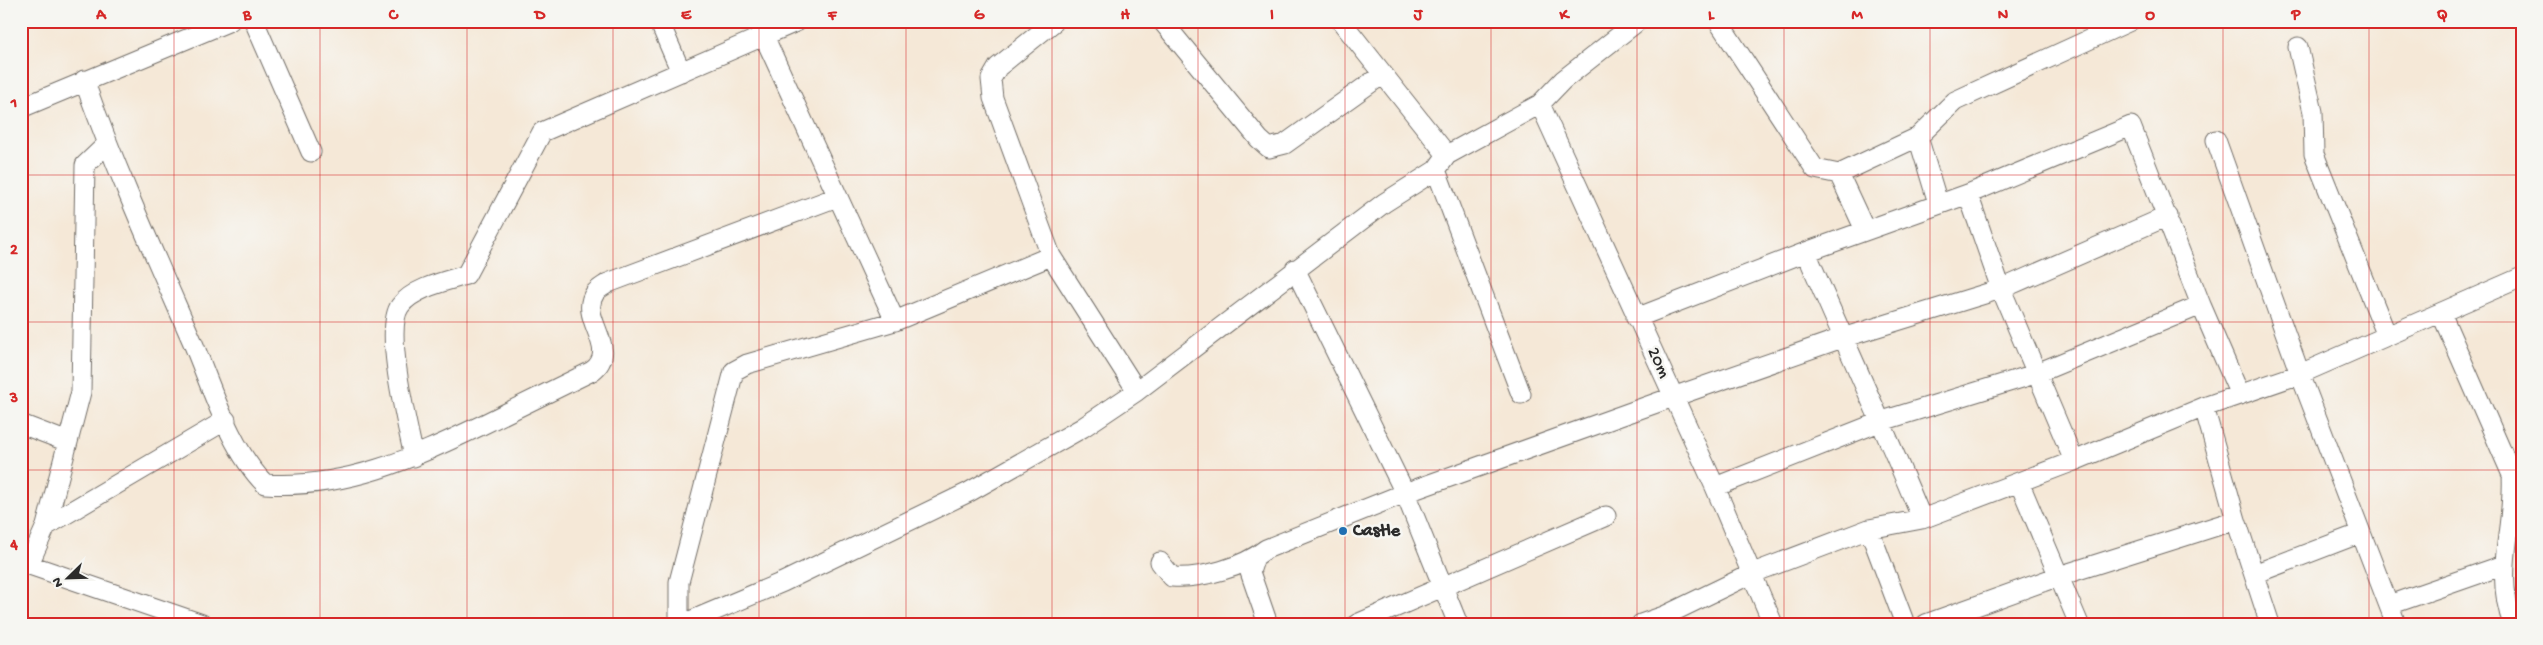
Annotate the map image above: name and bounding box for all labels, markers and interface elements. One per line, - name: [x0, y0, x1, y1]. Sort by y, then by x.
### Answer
- text: A: [95, 7, 107, 26]
- text: B: [242, 7, 252, 26]
- text: C: [388, 7, 399, 26]
- text: D: [533, 7, 546, 26]
- text: E: [681, 7, 692, 26]
- text: F: [827, 7, 838, 26]
- text: G: [974, 7, 985, 26]
- text: H: [1120, 7, 1130, 26]
- text: I: [1270, 7, 1274, 26]
- text: J: [1413, 7, 1424, 26]
- text: K: [1559, 7, 1571, 26]
- text: L: [1708, 7, 1715, 26]
- text: M: [1851, 7, 1863, 26]
- text: N: [1998, 7, 2009, 26]
- text: O: [2145, 7, 2155, 26]
- text: P: [2291, 7, 2302, 26]
- text: Q: [2437, 7, 2448, 26]
- text: 1: [10, 95, 17, 114]
- text: 2: [10, 242, 18, 261]
- street label: 20m: [1642, 344, 1674, 382]
- text: 3: [9, 390, 18, 409]
- place label: Castle: [1352, 521, 1401, 542]
- marker: Castle: [1337, 525, 1349, 537]
- text: 4: [9, 537, 18, 556]
- north arrow: [42, 552, 92, 602]
- text: N: [49, 575, 68, 590]

